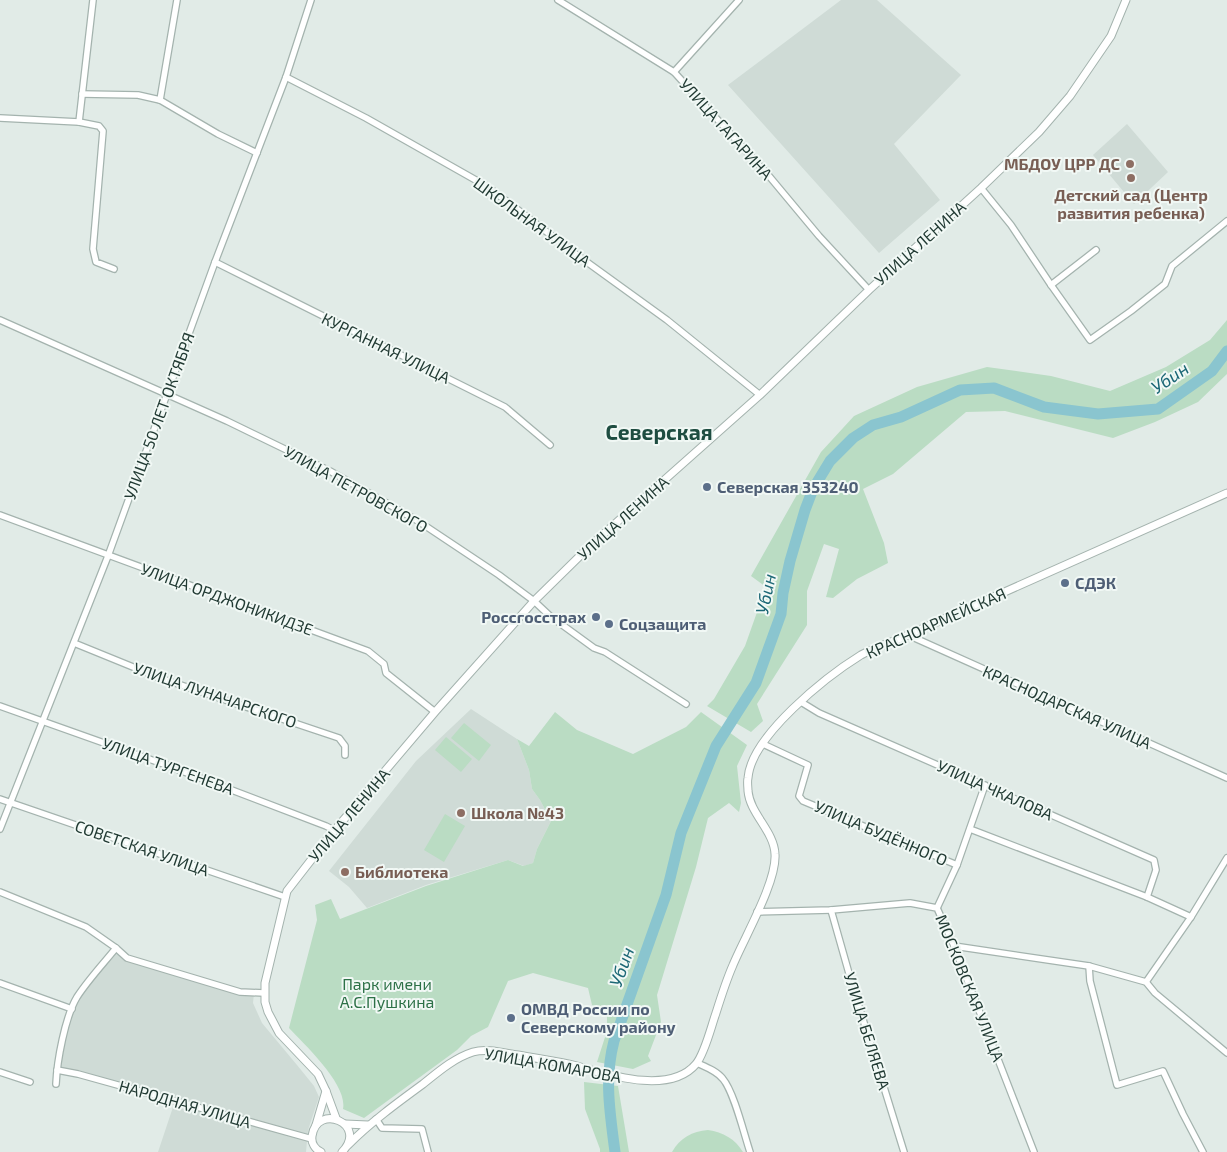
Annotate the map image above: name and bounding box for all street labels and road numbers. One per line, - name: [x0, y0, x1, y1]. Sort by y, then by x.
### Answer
- street label: УЛИЦА ГАГАРИНА: [676, 74, 777, 183]
- street label: ШКОЛЬНАЯ УЛИЦА: [470, 173, 594, 270]
- street label: УЛИЦА ЛЕНИНА: [870, 197, 969, 289]
- street label: КУРГАННАЯ УЛИЦА: [319, 308, 454, 387]
- street label: УЛИЦА 50 ЛЕТ ОКТЯБРЯ: [119, 330, 198, 502]
- street label: УЛИЦА ПЕТРОВСКОГО: [281, 441, 431, 536]
- street label: УЛИЦА ЛЕНИНА: [573, 472, 672, 564]
- street label: УЛИЦА ОРДЖОНИКИДЗЕ: [138, 558, 316, 639]
- street label: КРАСНОАРМЕЙСКАЯ: [863, 583, 1009, 662]
- street label: УЛИЦА ЛУНАЧАРСКОГО: [131, 658, 299, 731]
- street label: КРАСНОДАРСКАЯ УЛИЦА: [980, 661, 1154, 752]
- street label: УЛИЦА ТУРГЕНЕВА: [100, 733, 237, 798]
- street label: УЛИЦА ЧКАЛОВА: [934, 755, 1056, 824]
- street label: УЛИЦА ЛЕНИНА: [304, 764, 393, 865]
- street label: УЛИЦА БУДЁННОГО: [812, 796, 951, 869]
- street label: СОВЕТСКАЯ УЛИЦА: [73, 816, 212, 879]
- street label: МОСКОВСКАЯ УЛИЦА: [932, 912, 1009, 1064]
- street label: УЛИЦА БЕЛЯЕВА: [841, 970, 894, 1092]
- street label: УЛИЦА КОМАРОВА: [483, 1043, 623, 1086]
- street label: НАРОДНАЯ УЛИЦА: [117, 1076, 253, 1131]

